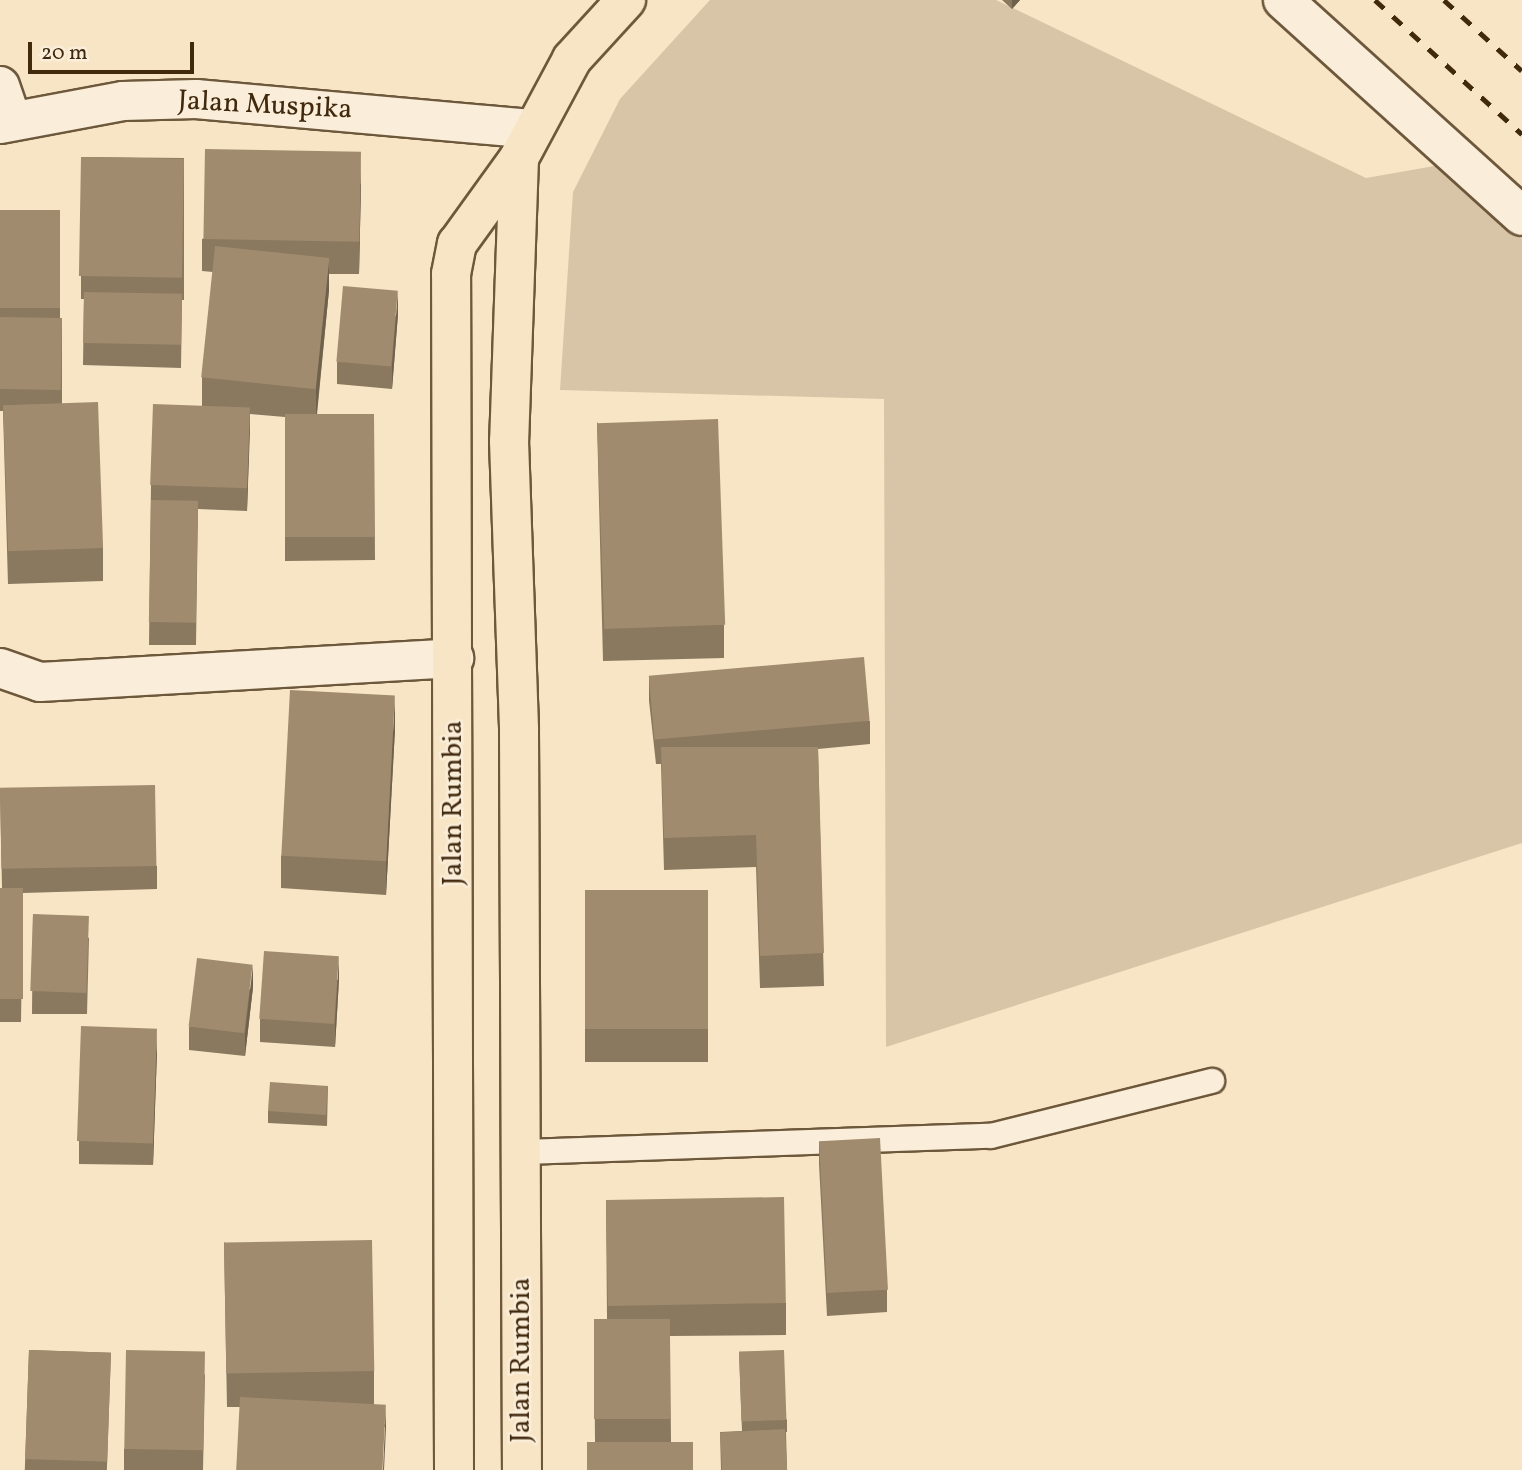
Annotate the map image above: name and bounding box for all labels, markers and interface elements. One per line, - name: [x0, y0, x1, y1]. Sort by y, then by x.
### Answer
- scale bar: [32, 28, 198, 72]
- text: 20 m: [41, 39, 87, 68]
- street label: Jalan Muspika: [177, 85, 353, 127]
- street label: Jalan Rumbia: [437, 720, 471, 886]
- street label: Jalan Rumbia: [505, 1277, 539, 1443]

